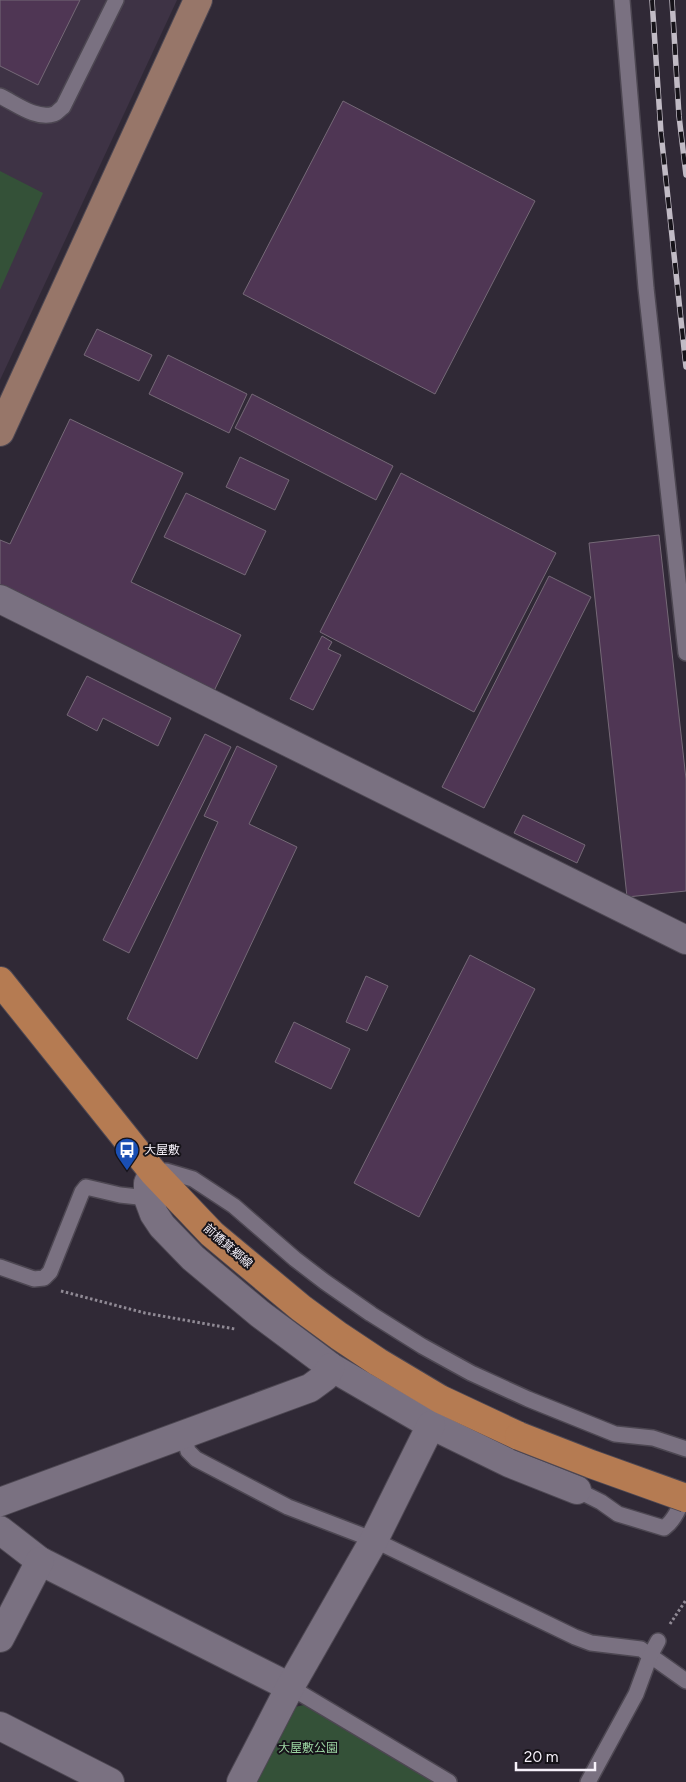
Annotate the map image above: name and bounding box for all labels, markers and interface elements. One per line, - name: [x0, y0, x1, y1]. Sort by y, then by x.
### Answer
- bus stop icon: 大屋敷: [114, 1137, 140, 1171]
- place label: 大屋敷: [144, 1143, 180, 1157]
- street label: 前橋箕郷線: [201, 1221, 255, 1271]
- scale bar: [516, 1740, 595, 1772]
- park label: 大屋敷公園: [278, 1741, 338, 1755]
- text: 20 m: [524, 1748, 558, 1766]

